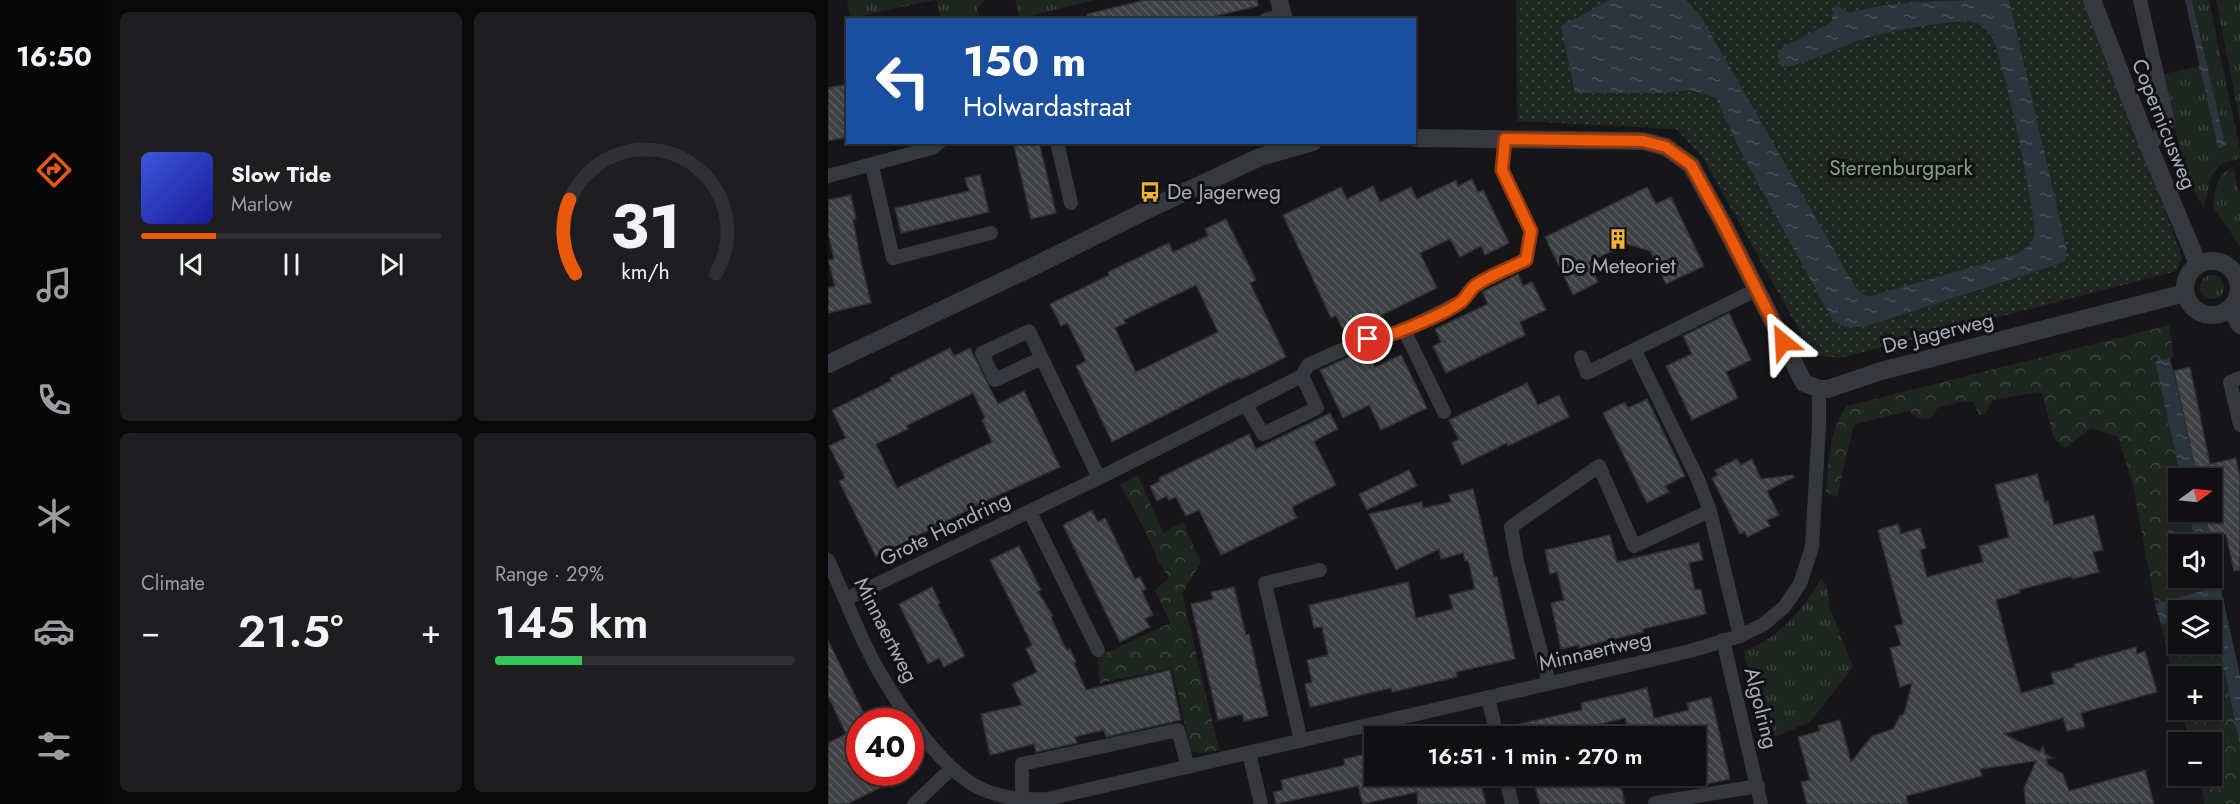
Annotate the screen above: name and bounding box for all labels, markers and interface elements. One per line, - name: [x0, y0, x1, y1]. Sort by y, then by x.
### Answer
- text: 150 m: [963, 31, 1086, 92]
- text: 16:50: [16, 37, 92, 76]
- icon: left: [864, 42, 942, 120]
- street label: Copernicusweg: [2124, 54, 2204, 194]
- text: Holwardastraat: [963, 87, 1131, 126]
- icon: directions: [33, 149, 75, 191]
- park label: Sterrenburgpark: [1829, 153, 1974, 183]
- text: Slow Tide: [231, 158, 331, 190]
- place label: De Jagerweg: [1167, 177, 1281, 207]
- bus stop icon: De Jagerweg: [1138, 180, 1162, 204]
- text: 31: [610, 181, 680, 271]
- text: Marlow: [231, 190, 293, 219]
- building icon: De Meteoriet: [1606, 227, 1630, 251]
- icon: previous: [175, 248, 208, 281]
- icon: pause: [275, 248, 308, 281]
- icon: next: [375, 248, 408, 281]
- place label: De Meteoriet: [1560, 251, 1676, 281]
- text: km/h: [621, 256, 669, 287]
- icon: music: [33, 264, 75, 306]
- street label: De Jagerweg: [1879, 305, 1997, 361]
- position arrow: [1751, 310, 1815, 374]
- pin: [1342, 313, 1393, 364]
- icon: arrive: [1351, 322, 1384, 355]
- icon: phone: [33, 379, 75, 421]
- north arrow: [2168, 468, 2222, 522]
- map controls: [2168, 468, 2222, 786]
- street label: Grote Hondring: [875, 484, 1015, 574]
- icon: climate: [33, 495, 75, 537]
- button: sound: [2168, 534, 2222, 588]
- text: Range · 29%: [495, 560, 604, 589]
- text: Climate: [141, 569, 205, 598]
- street label: Minnaertweg: [847, 572, 925, 688]
- text: 145 km: [495, 590, 649, 655]
- text: 21.5°: [238, 599, 343, 664]
- button: layers: [2168, 600, 2222, 654]
- text: −: [141, 608, 160, 655]
- text: +: [421, 608, 441, 655]
- icon: car: [33, 610, 75, 652]
- street label: Minnaertweg: [1536, 624, 1654, 678]
- street label: Algolring: [1736, 664, 1786, 752]
- button: +: [2168, 666, 2222, 720]
- speed limit sign: 40: [846, 708, 924, 786]
- icon: filters: [33, 725, 75, 767]
- button: −: [2168, 732, 2222, 786]
- text: 16:51 · 1 min · 270 m: [1427, 740, 1643, 772]

